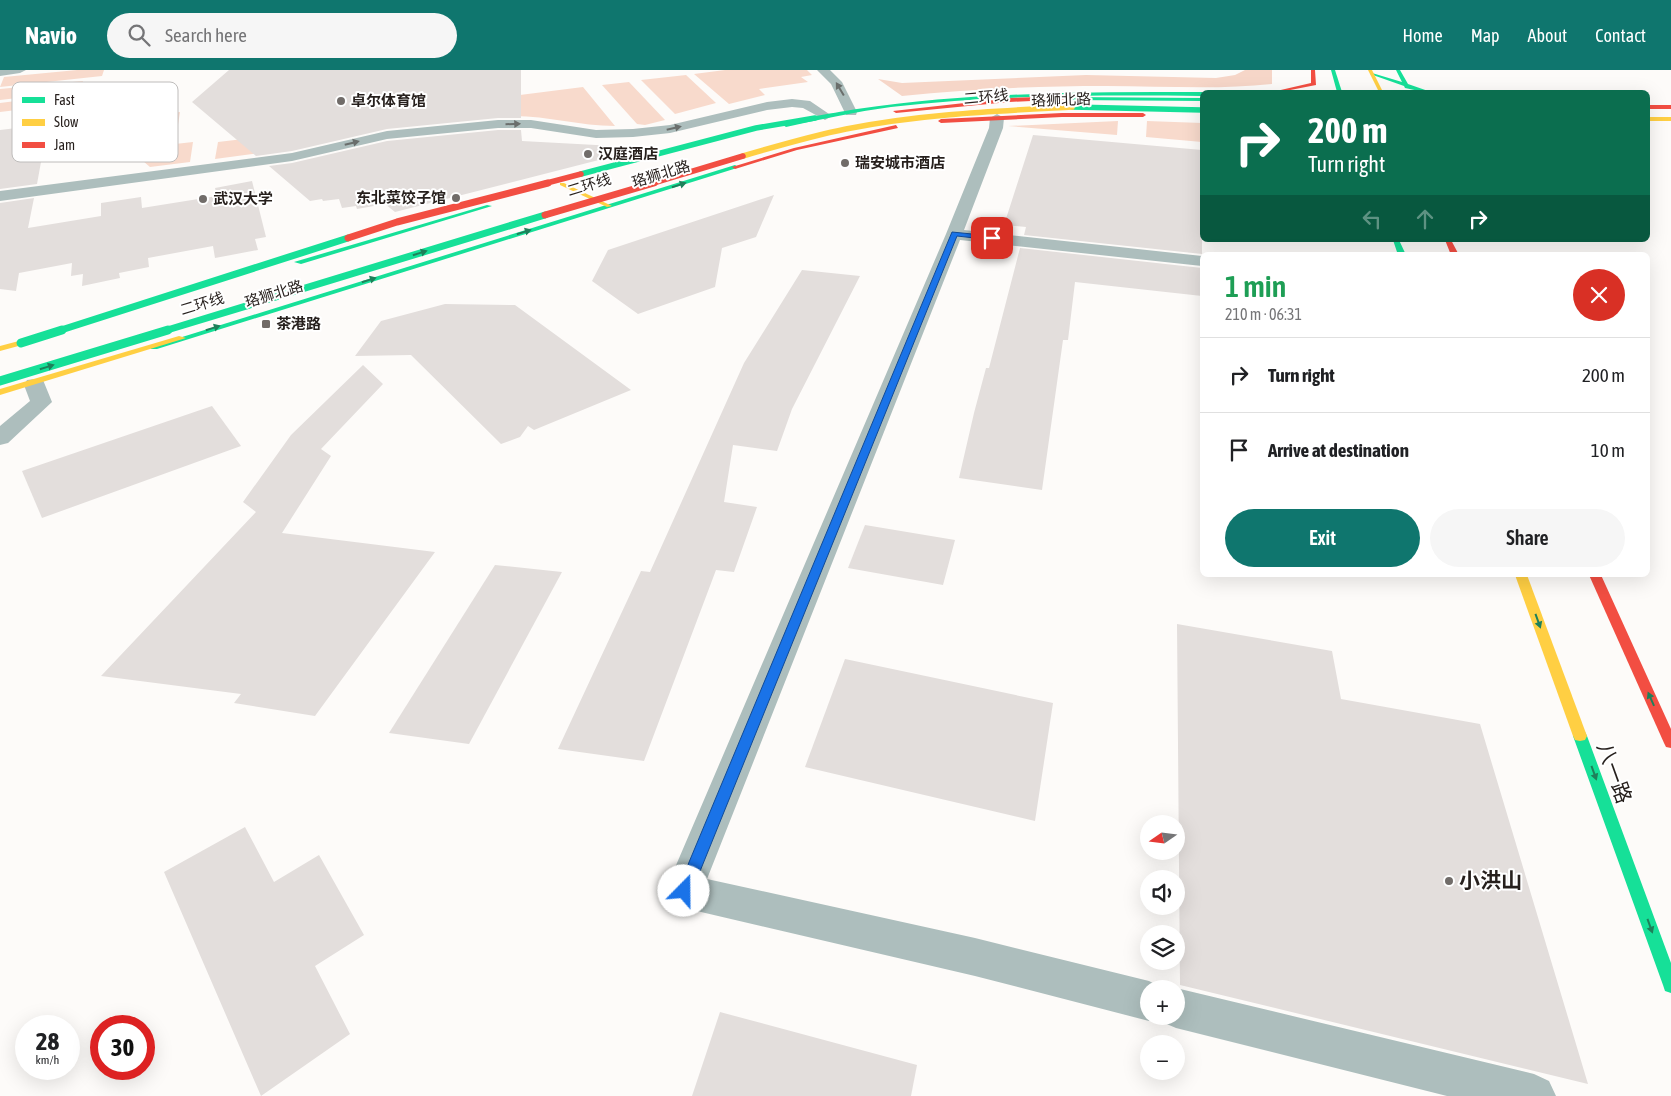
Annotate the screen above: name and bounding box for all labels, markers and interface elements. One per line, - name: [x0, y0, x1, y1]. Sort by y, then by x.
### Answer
- search box: [107, 13, 457, 58]
- icon: search: [125, 21, 153, 49]
- text: Navio: [25, 22, 77, 49]
- text: Search here: [165, 24, 247, 46]
- text: Home: [1403, 25, 1443, 46]
- text: Map: [1471, 25, 1500, 46]
- text: About: [1528, 25, 1567, 46]
- text: Contact: [1595, 25, 1646, 46]
- legend: [12, 82, 178, 162]
- one-way arrow: [835, 82, 844, 96]
- street label: 二环线: [963, 86, 1009, 107]
- street label: 珞狮北路: [1031, 90, 1091, 109]
- text: Fast: [54, 92, 75, 108]
- place label: 卓尔体育馆: [351, 92, 426, 109]
- marker: 卓尔体育馆: [335, 95, 347, 107]
- icon: right: [1225, 110, 1290, 175]
- text: 200 m: [1308, 110, 1387, 150]
- text: Slow: [54, 114, 79, 130]
- one-way arrow: [505, 119, 521, 127]
- one-way arrow: [666, 124, 681, 132]
- text: Jam: [54, 137, 75, 153]
- one-way arrow: [344, 139, 359, 147]
- place label: 汉庭酒店: [598, 145, 658, 162]
- marker: 汉庭酒店: [582, 148, 594, 160]
- text: Turn right: [1308, 151, 1385, 177]
- place label: 瑞安城市酒店: [855, 154, 945, 171]
- street label: 珞狮北路: [630, 157, 692, 190]
- marker: 瑞安城市酒店: [839, 157, 851, 169]
- street label: 二环线: [565, 170, 613, 199]
- one-way arrow: [672, 180, 687, 188]
- place label: 东北菜饺子馆: [356, 189, 446, 206]
- place label: 武汉大学: [213, 190, 273, 207]
- marker: 东北菜饺子馆: [450, 192, 462, 204]
- marker: 武汉大学: [197, 193, 209, 205]
- icon: left: [1358, 205, 1386, 233]
- icon: ahead: [1411, 205, 1439, 233]
- icon: right: [1464, 205, 1492, 233]
- pin: [971, 217, 1013, 259]
- icon: arrive: [978, 224, 1006, 252]
- one-way arrow: [516, 228, 531, 236]
- one-way arrow: [412, 249, 427, 256]
- text: 1 min: [1225, 269, 1286, 303]
- button: close: [1573, 269, 1625, 321]
- one-way arrow: [361, 276, 376, 284]
- street label: 珞狮北路: [243, 277, 305, 310]
- street label: 二环线: [178, 289, 226, 318]
- text: 210 m · 06:31: [1225, 305, 1302, 323]
- place label: 茶港路: [276, 315, 321, 332]
- marker: 茶港路: [260, 318, 272, 330]
- one-way arrow: [206, 324, 221, 332]
- icon: right: [1225, 361, 1253, 389]
- one-way arrow: [39, 363, 54, 371]
- text: Turn right: [1268, 364, 1335, 386]
- text: 200 m: [1582, 364, 1625, 386]
- icon: arrive: [1225, 436, 1253, 464]
- text: Arrive at destination: [1268, 439, 1409, 461]
- text: 10 m: [1591, 439, 1625, 461]
- button: Exit: [1225, 509, 1420, 567]
- button: Share: [1430, 509, 1625, 567]
- one-way arrow: [1535, 613, 1542, 628]
- one-way arrow: [1647, 692, 1655, 706]
- street label: 八一路: [1593, 739, 1637, 806]
- one-way arrow: [1590, 766, 1598, 781]
- north arrow: [1140, 815, 1185, 860]
- map controls: [1140, 815, 1185, 1080]
- position arrow: [657, 864, 709, 916]
- place label: 小洪山: [1459, 868, 1522, 892]
- button: sound: [1140, 870, 1185, 915]
- marker: 小洪山: [1443, 875, 1455, 887]
- one-way arrow: [1646, 919, 1654, 934]
- button: layers: [1140, 925, 1185, 970]
- button: +: [1140, 980, 1185, 1025]
- speed limit sign: 30: [90, 1015, 155, 1080]
- text: 28: [36, 1027, 59, 1055]
- button: −: [1140, 1035, 1185, 1080]
- text: km/h: [36, 1053, 59, 1067]

